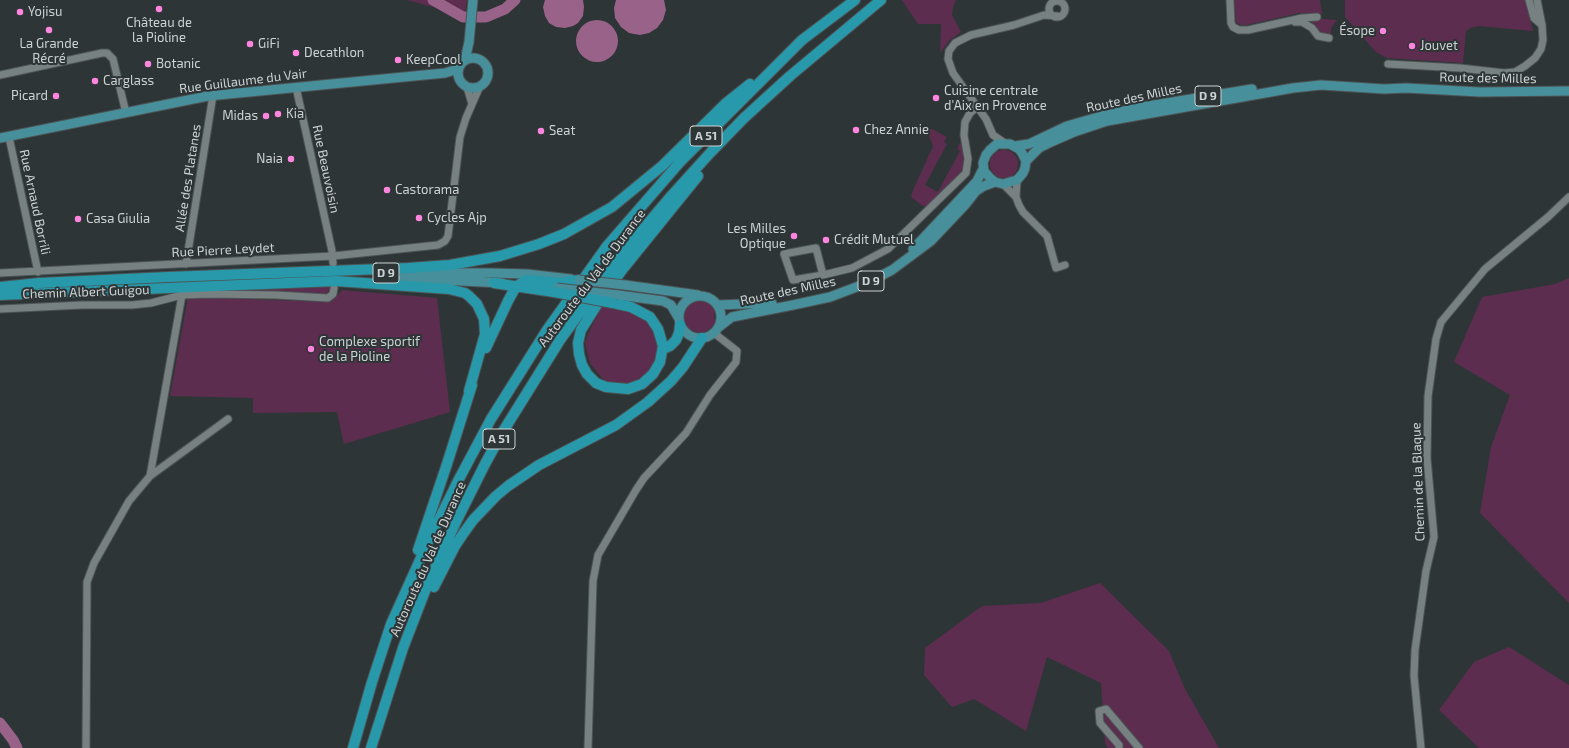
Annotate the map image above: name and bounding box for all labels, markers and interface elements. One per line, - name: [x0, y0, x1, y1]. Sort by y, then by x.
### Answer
- place label: Yojisu: [28, 4, 62, 20]
- marker: Château de la Pioline: [154, 4, 164, 14]
- marker: Yojisu: [15, 7, 25, 17]
- place label: Château de la Pioline: [126, 15, 192, 46]
- place label: Ésope: [1339, 23, 1375, 39]
- marker: La Grande Récré: [44, 25, 54, 35]
- marker: Ésope: [1378, 26, 1388, 36]
- place label: La Grande Récré: [19, 36, 79, 67]
- place label: GiFi: [258, 36, 280, 52]
- place label: Jouvet: [1420, 38, 1458, 54]
- marker: GiFi: [245, 39, 255, 49]
- marker: Jouvet: [1407, 41, 1417, 51]
- place label: Decathlon: [304, 45, 364, 61]
- marker: Decathlon: [291, 48, 301, 58]
- place label: KeepCool: [406, 52, 461, 68]
- marker: KeepCool: [393, 55, 403, 65]
- place label: Botanic: [156, 56, 201, 72]
- marker: Botanic: [143, 59, 153, 69]
- street label: Rue Guillaume du Vair: [178, 65, 308, 97]
- street label: Route des Milles: [1439, 69, 1537, 87]
- place label: Carglass: [103, 73, 154, 89]
- marker: Carglass: [90, 76, 100, 86]
- street label: Route des Milles: [1085, 80, 1183, 116]
- place label: Cuisine centrale d'Aix en Provence: [944, 83, 1047, 114]
- road number: D 9: [1195, 86, 1221, 106]
- place label: Picard: [11, 88, 48, 104]
- marker: Picard: [51, 91, 61, 101]
- marker: Cuisine centrale d'Aix en Provence: [931, 93, 941, 103]
- place label: Kia: [286, 106, 304, 122]
- place label: Midas: [222, 108, 258, 124]
- marker: Kia: [273, 109, 283, 119]
- marker: Midas: [261, 111, 271, 121]
- place label: Chez Annie: [864, 122, 929, 138]
- street label: Allée des Platanes: [172, 123, 204, 233]
- place label: Seat: [549, 123, 575, 139]
- street label: Rue Beauvoisin: [309, 124, 343, 214]
- marker: Chez Annie: [851, 125, 861, 135]
- marker: Seat: [536, 126, 546, 136]
- road number: A 51: [690, 126, 722, 146]
- street label: Rue Arnaud Borrili: [16, 148, 54, 256]
- place label: Naia: [256, 151, 283, 167]
- marker: Naia: [286, 154, 296, 164]
- place label: Castorama: [395, 182, 459, 198]
- marker: Castorama: [382, 185, 392, 195]
- street label: Autoroute du Val de Durance: [535, 206, 649, 350]
- place label: Cycles Ajp: [427, 210, 487, 226]
- place label: Casa Giulia: [86, 211, 150, 227]
- marker: Cycles Ajp: [414, 213, 424, 223]
- marker: Casa Giulia: [73, 214, 83, 224]
- place label: Les Milles Optique: [727, 221, 786, 252]
- marker: Les Milles Optique: [789, 231, 799, 241]
- place label: Crédit Mutuel: [834, 232, 914, 248]
- marker: Crédit Mutuel: [821, 235, 831, 245]
- street label: Rue Pierre Leydet: [171, 240, 275, 260]
- road number: D 9: [373, 263, 399, 283]
- road number: D 9: [858, 271, 884, 291]
- street label: Route des Milles: [739, 273, 837, 309]
- street label: Chemin Albert Guigou: [22, 282, 150, 302]
- place label: Complexe sportif de la Pioline: [319, 334, 420, 365]
- marker: Complexe sportif de la Pioline: [306, 344, 316, 354]
- street label: Chemin de la Blaque: [1408, 422, 1428, 542]
- road number: A 51: [483, 429, 515, 449]
- street label: Autoroute du Val de Durance: [387, 479, 469, 639]

